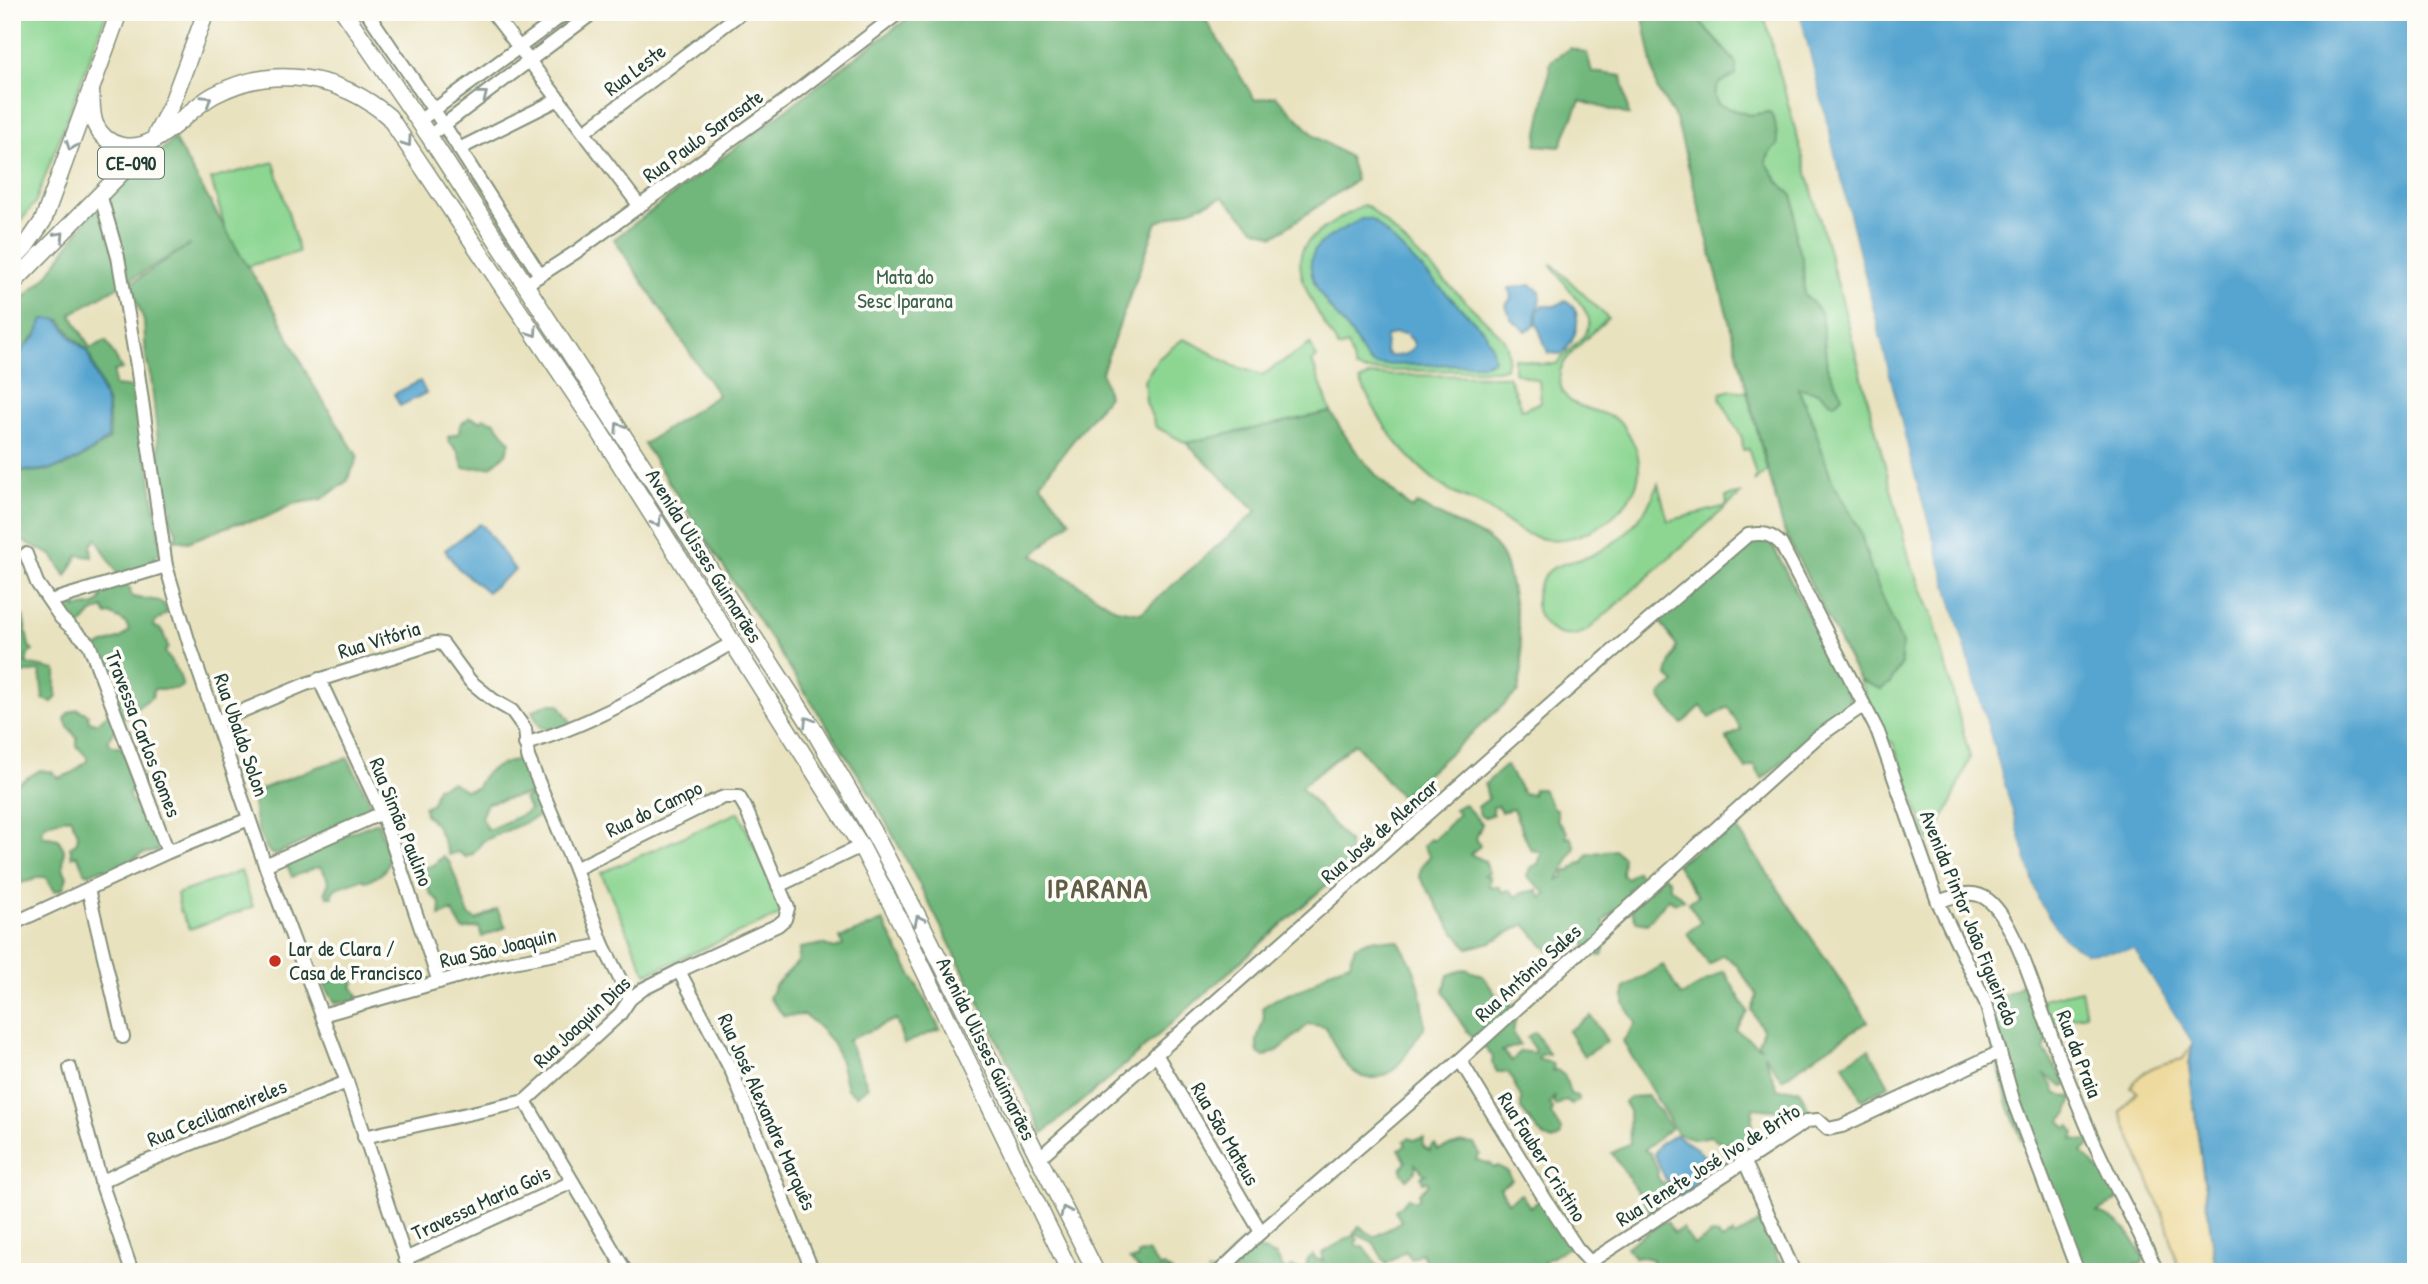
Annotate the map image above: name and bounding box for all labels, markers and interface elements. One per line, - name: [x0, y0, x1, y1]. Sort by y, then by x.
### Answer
- street label: Rua Leste: [598, 37, 672, 102]
- street label: Rua Paulo Sarasate: [636, 82, 769, 189]
- one-way arrow: [475, 91, 488, 104]
- one-way arrow: [200, 95, 213, 108]
- one-way arrow: [399, 134, 411, 147]
- one-way arrow: [65, 139, 79, 151]
- road number: CE-090: [98, 148, 164, 178]
- one-way arrow: [52, 231, 65, 244]
- park label: Mata do Sesc Iparana: [857, 262, 953, 315]
- one-way arrow: [525, 324, 538, 337]
- one-way arrow: [614, 422, 627, 435]
- street label: Avenida Ulisses Guimarães: [639, 463, 770, 648]
- one-way arrow: [649, 514, 662, 527]
- street label: Rua Vitória: [334, 613, 423, 666]
- street label: Travessa Carlos Gomes: [98, 646, 189, 821]
- street label: Rua Ubaldo Solon: [207, 670, 276, 800]
- one-way arrow: [803, 716, 816, 729]
- street label: Rua Simão Paulino: [363, 753, 440, 890]
- street label: Rua José de Alencar: [1314, 771, 1445, 890]
- street label: Rua do Campo: [601, 773, 707, 844]
- street label: Avenida Pintor João Figueiredo: [1913, 806, 2026, 1030]
- district label: IPARANA: [1047, 869, 1149, 907]
- one-way arrow: [914, 915, 928, 927]
- street label: Rua Antônio Sales: [1468, 917, 1587, 1028]
- street label: Rua São Joaquin: [437, 920, 559, 975]
- place label: Lar de Clara / Casa de Francisco: [289, 934, 423, 987]
- street label: Avenida Ulisses Guimarães: [930, 952, 1043, 1145]
- marker: Lar de Clara / Casa de Francisco: [267, 953, 283, 969]
- street label: Rua Joaquin Dias: [527, 969, 637, 1074]
- street label: Rua da Praia: [2050, 1006, 2109, 1102]
- street label: Rua José Alexandre Marquês: [711, 1009, 824, 1215]
- street label: Rua Ceciliameireles: [143, 1071, 291, 1154]
- street label: Rua São Mateus: [1184, 1077, 1267, 1191]
- street label: Rua Fauber Cristino: [1491, 1086, 1594, 1227]
- street label: Rua Tenete José Ivo de Brito: [1610, 1096, 1805, 1233]
- street label: Travessa Maria Gois: [407, 1158, 555, 1247]
- one-way arrow: [1060, 1206, 1074, 1218]

